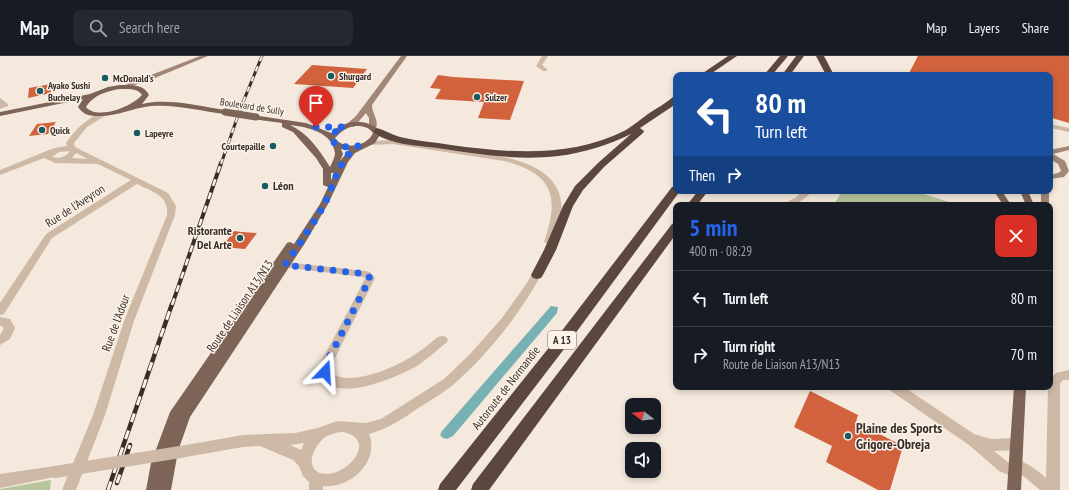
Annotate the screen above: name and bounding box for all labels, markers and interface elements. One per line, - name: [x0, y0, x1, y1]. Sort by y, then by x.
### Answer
- search box: [73, 10, 353, 46]
- text: Map: [20, 16, 49, 40]
- icon: search: [87, 17, 109, 39]
- text: Search here: [119, 18, 180, 37]
- text: Map: [926, 19, 947, 37]
- text: Layers: [969, 19, 1000, 37]
- text: Share: [1022, 19, 1049, 37]
- place label: Shurgard: [339, 70, 372, 83]
- marker: Shurgard: [326, 71, 336, 81]
- place label: McDonald's: [113, 72, 154, 85]
- marker: McDonald's: [100, 73, 110, 83]
- place label: Ayako Sushi Buchelay: [47, 79, 90, 104]
- text: 80 m: [755, 84, 806, 121]
- marker: Ayako Sushi Buchelay: [35, 86, 45, 96]
- pin: [299, 86, 333, 127]
- icon: left: [689, 88, 741, 140]
- place label: Sulzer: [485, 91, 507, 104]
- icon: arrive: [305, 92, 327, 114]
- marker: Sulzer: [472, 92, 482, 102]
- street label: Boulevard de Sully: [219, 95, 285, 118]
- text: Turn left: [755, 120, 807, 143]
- place label: Quick: [50, 124, 71, 137]
- marker: Quick: [37, 125, 47, 135]
- place label: Lapeyre: [145, 127, 173, 140]
- marker: Lapeyre: [132, 128, 142, 138]
- place label: Courtepaille: [221, 140, 265, 153]
- marker: Courtepaille: [268, 141, 278, 151]
- icon: right: [723, 164, 745, 186]
- text: Then: [689, 166, 715, 185]
- place label: Léon: [273, 178, 294, 193]
- street label: Rue de l'Aveyron: [42, 181, 107, 230]
- marker: Léon: [260, 181, 270, 191]
- text: 5 min: [689, 212, 737, 243]
- button: close: [995, 215, 1037, 257]
- place label: Ristorante Del Arte: [188, 223, 232, 252]
- marker: Ristorante Del Arte: [235, 233, 245, 243]
- text: 400 m · 08:29: [689, 243, 752, 260]
- street label: Route de Liaison A13/N13: [203, 257, 276, 355]
- icon: left: [689, 288, 711, 310]
- text: Turn left: [723, 289, 768, 308]
- text: 80 m: [1011, 289, 1037, 308]
- street label: Rue de l'Adour: [98, 292, 133, 353]
- road number: A 13: [548, 331, 576, 349]
- text: Turn right: [723, 337, 775, 356]
- street label: Autoroute de Normandie: [468, 343, 543, 432]
- icon: right: [689, 344, 711, 366]
- text: 70 m: [1011, 345, 1037, 364]
- position arrow: [304, 351, 346, 393]
- text: Route de Liaison A13/N13: [723, 356, 840, 373]
- north arrow: [625, 398, 661, 434]
- map controls: [625, 398, 661, 478]
- place label: Plaine des Sports Grigore-Obreja: [856, 419, 942, 453]
- marker: Plaine des Sports Grigore-Obreja: [843, 431, 853, 441]
- button: sound: [625, 442, 661, 478]

